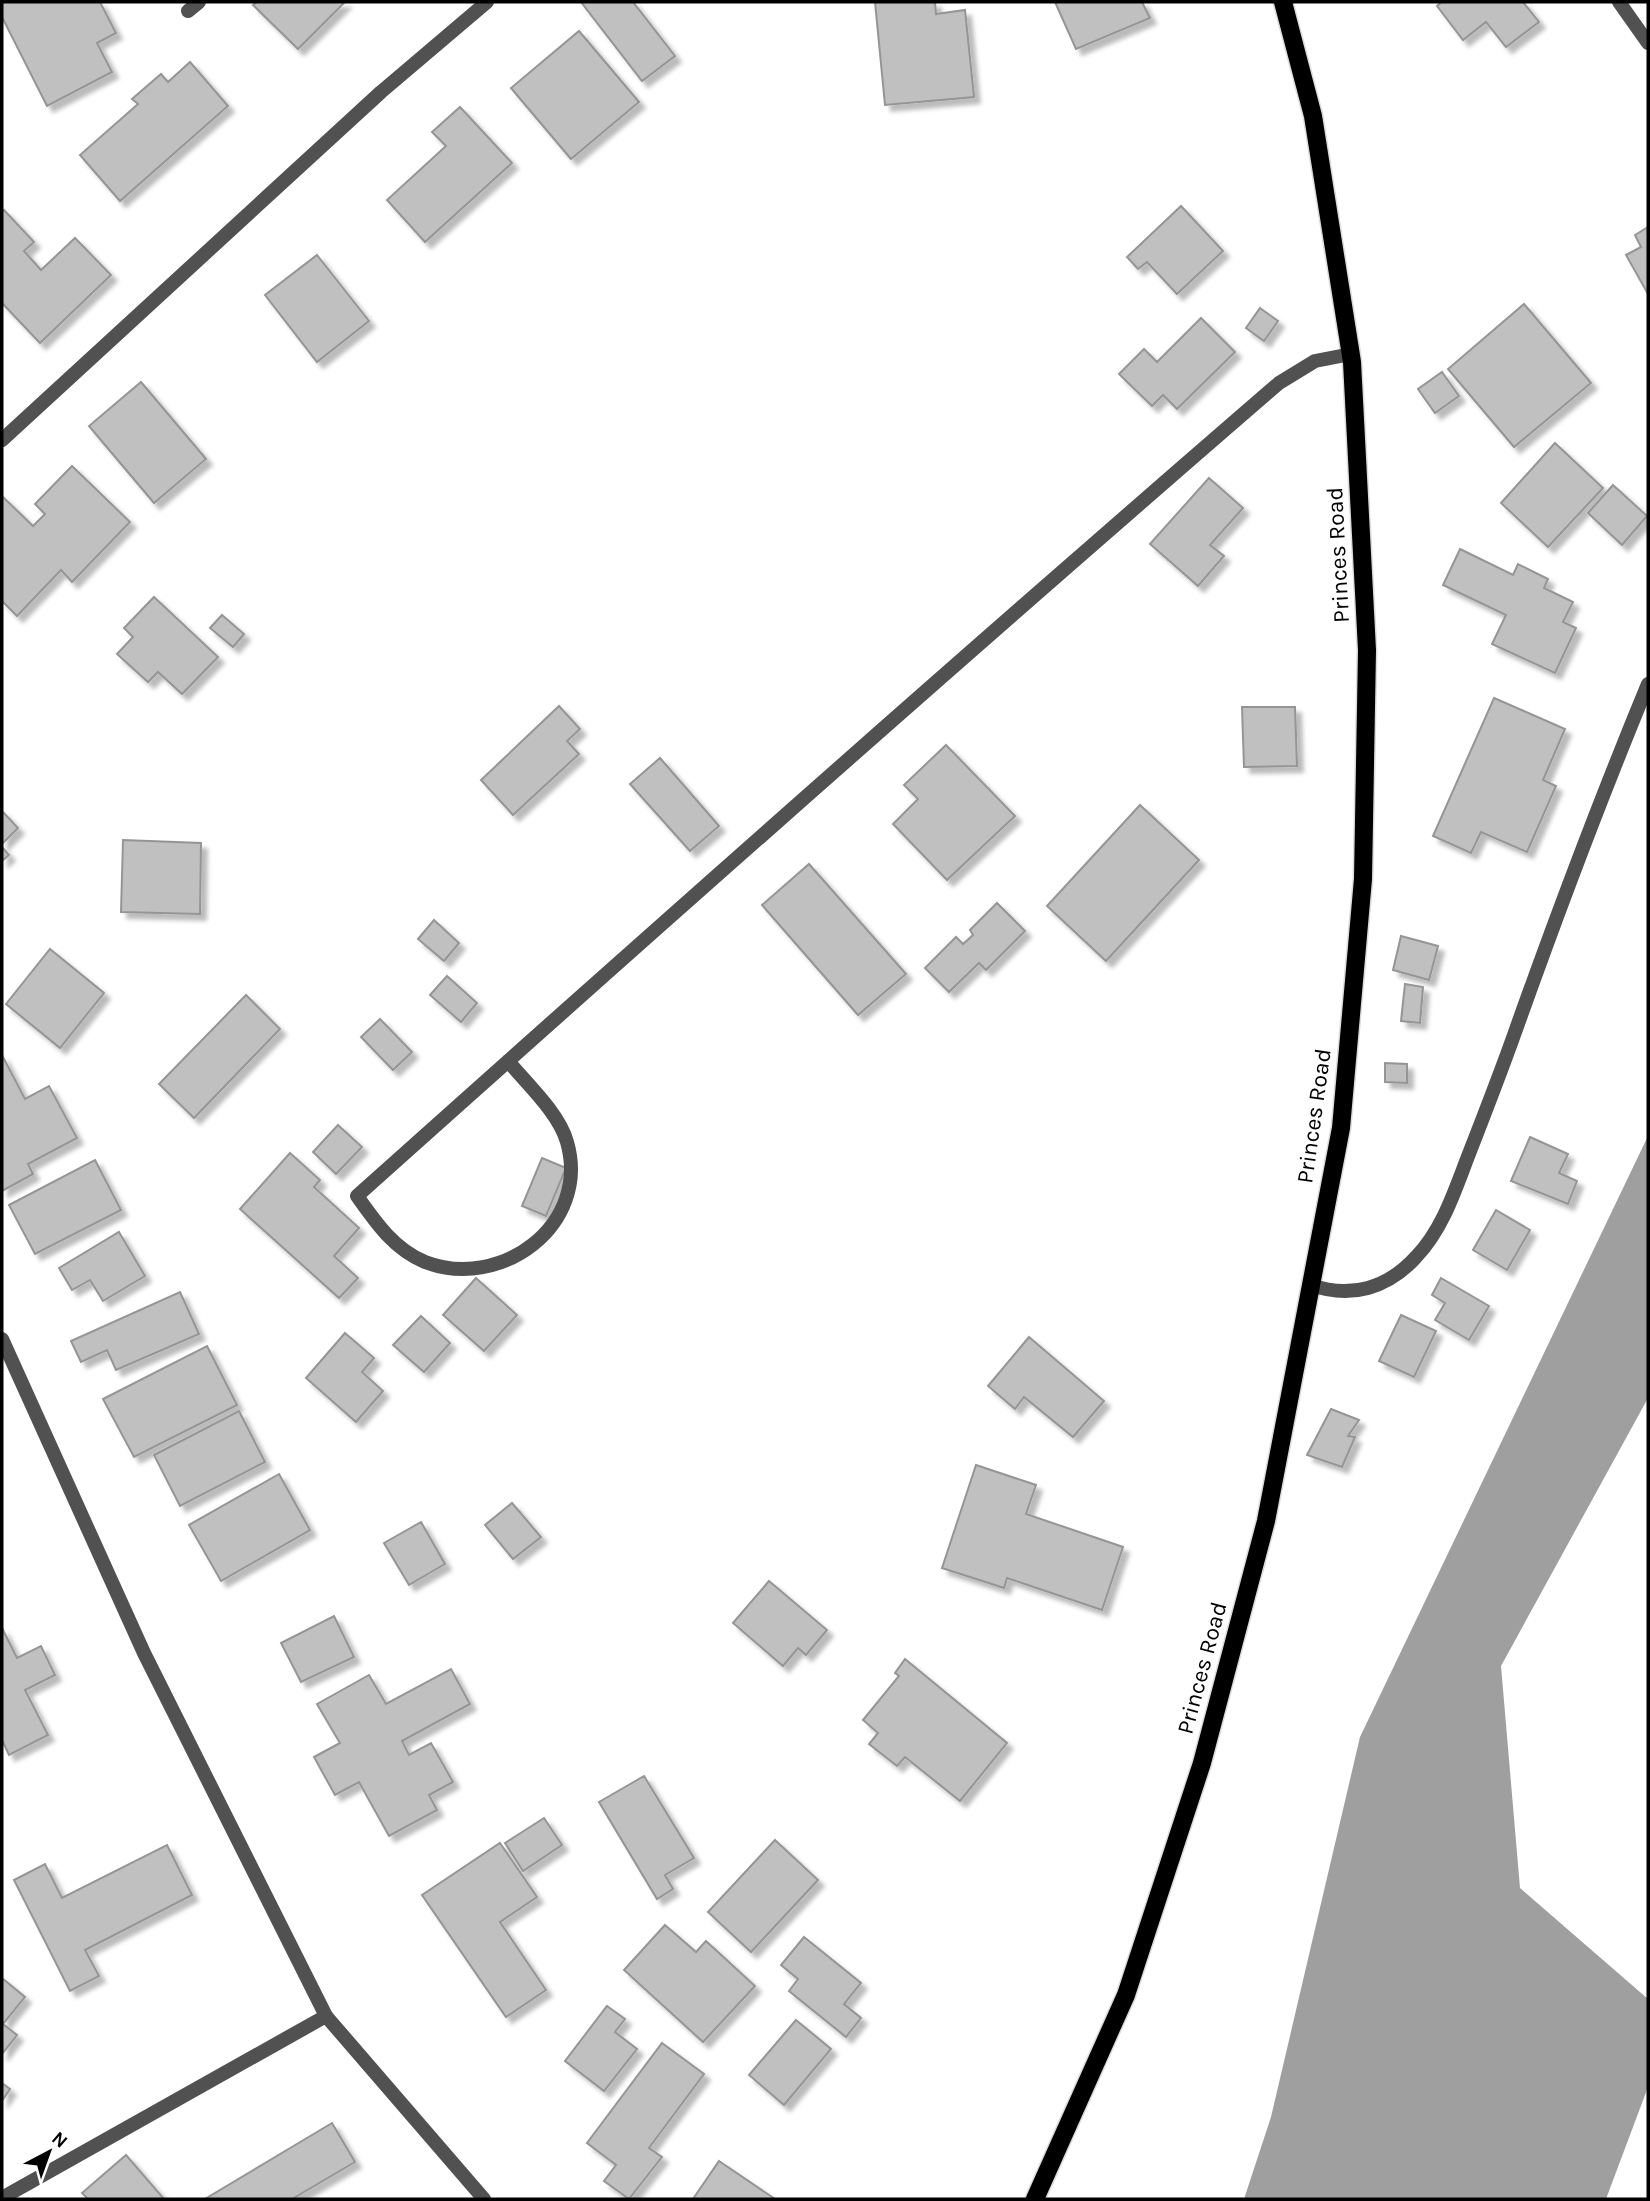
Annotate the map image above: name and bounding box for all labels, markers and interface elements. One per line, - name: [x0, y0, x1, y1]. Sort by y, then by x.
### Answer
- street label: Princes Road: [1321, 486, 1355, 624]
- street label: Princes Road: [1291, 1047, 1337, 1185]
- street label: Princes Road: [1171, 1599, 1233, 1737]
- north arrow: [14, 2117, 84, 2187]
- text: N: [47, 2127, 72, 2153]

